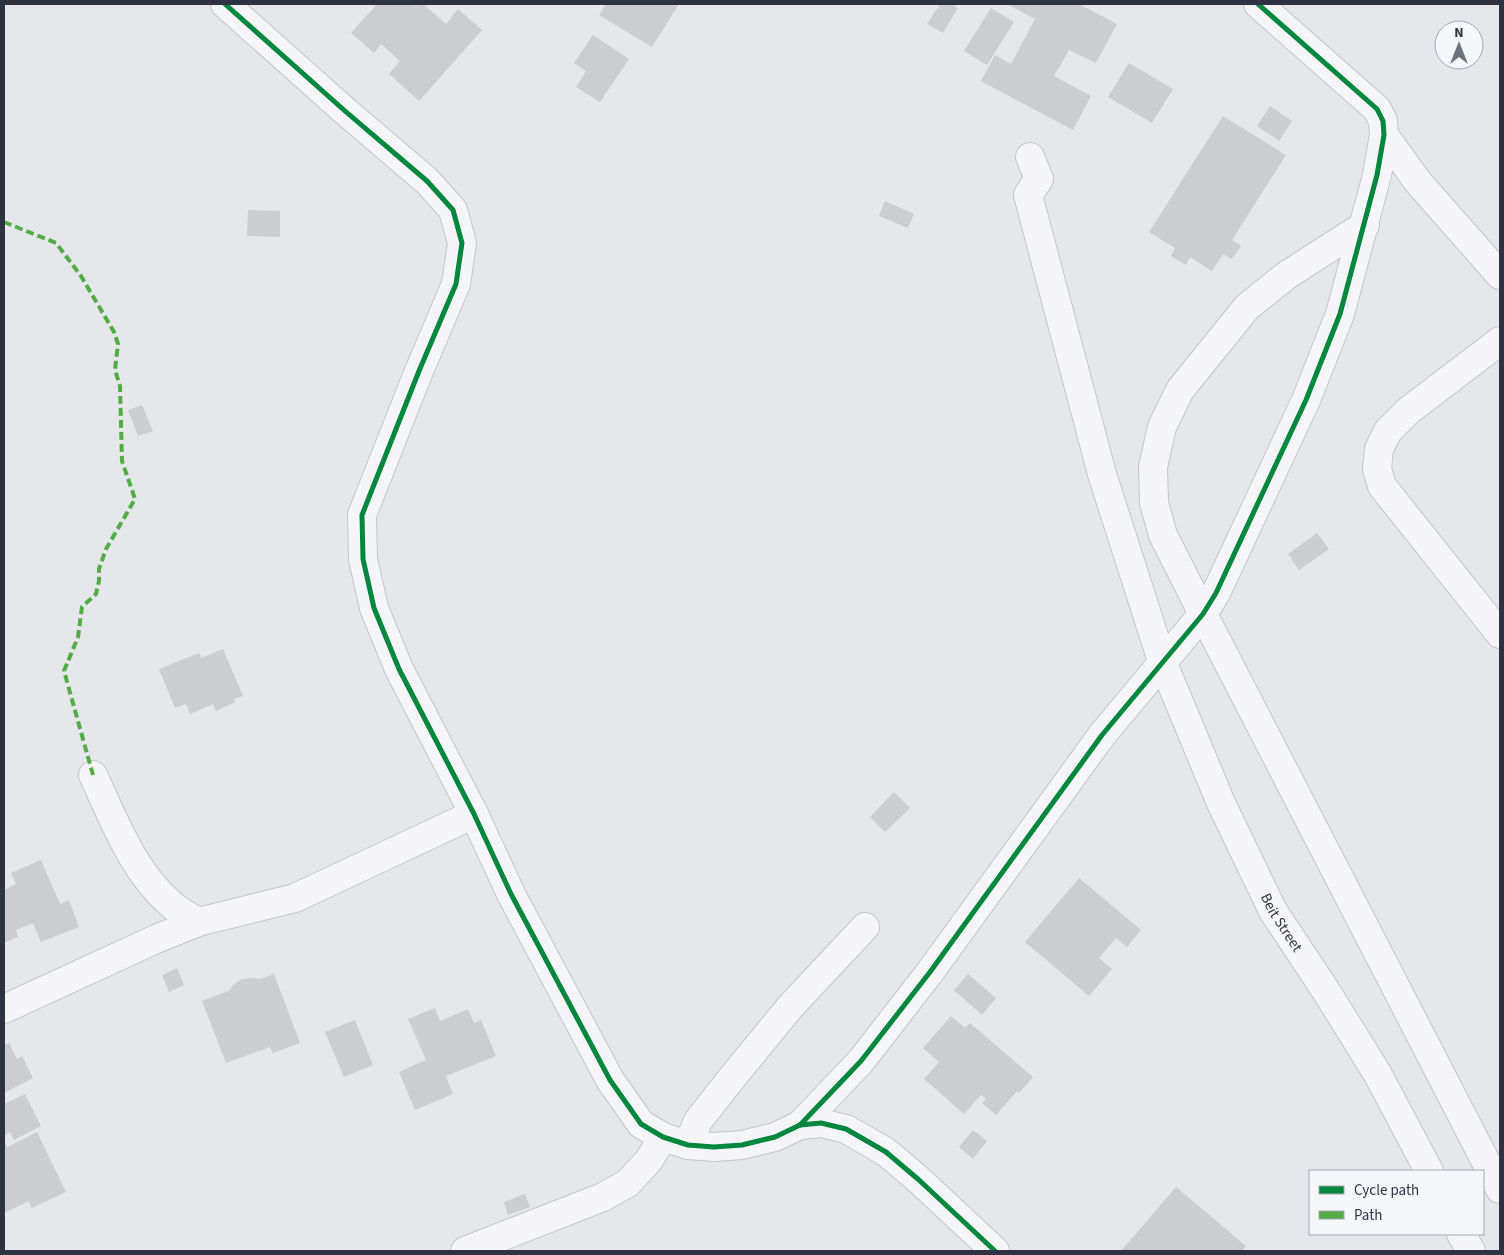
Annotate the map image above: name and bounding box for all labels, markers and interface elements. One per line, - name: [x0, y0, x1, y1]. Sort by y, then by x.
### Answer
- north arrow: [1434, 20, 1484, 70]
- text: N: [1454, 23, 1464, 43]
- street label: Beit Street: [1255, 890, 1307, 956]
- legend: [1309, 1170, 1484, 1235]
- text: Cycle path: [1354, 1180, 1419, 1201]
- text: Path: [1354, 1205, 1382, 1226]

